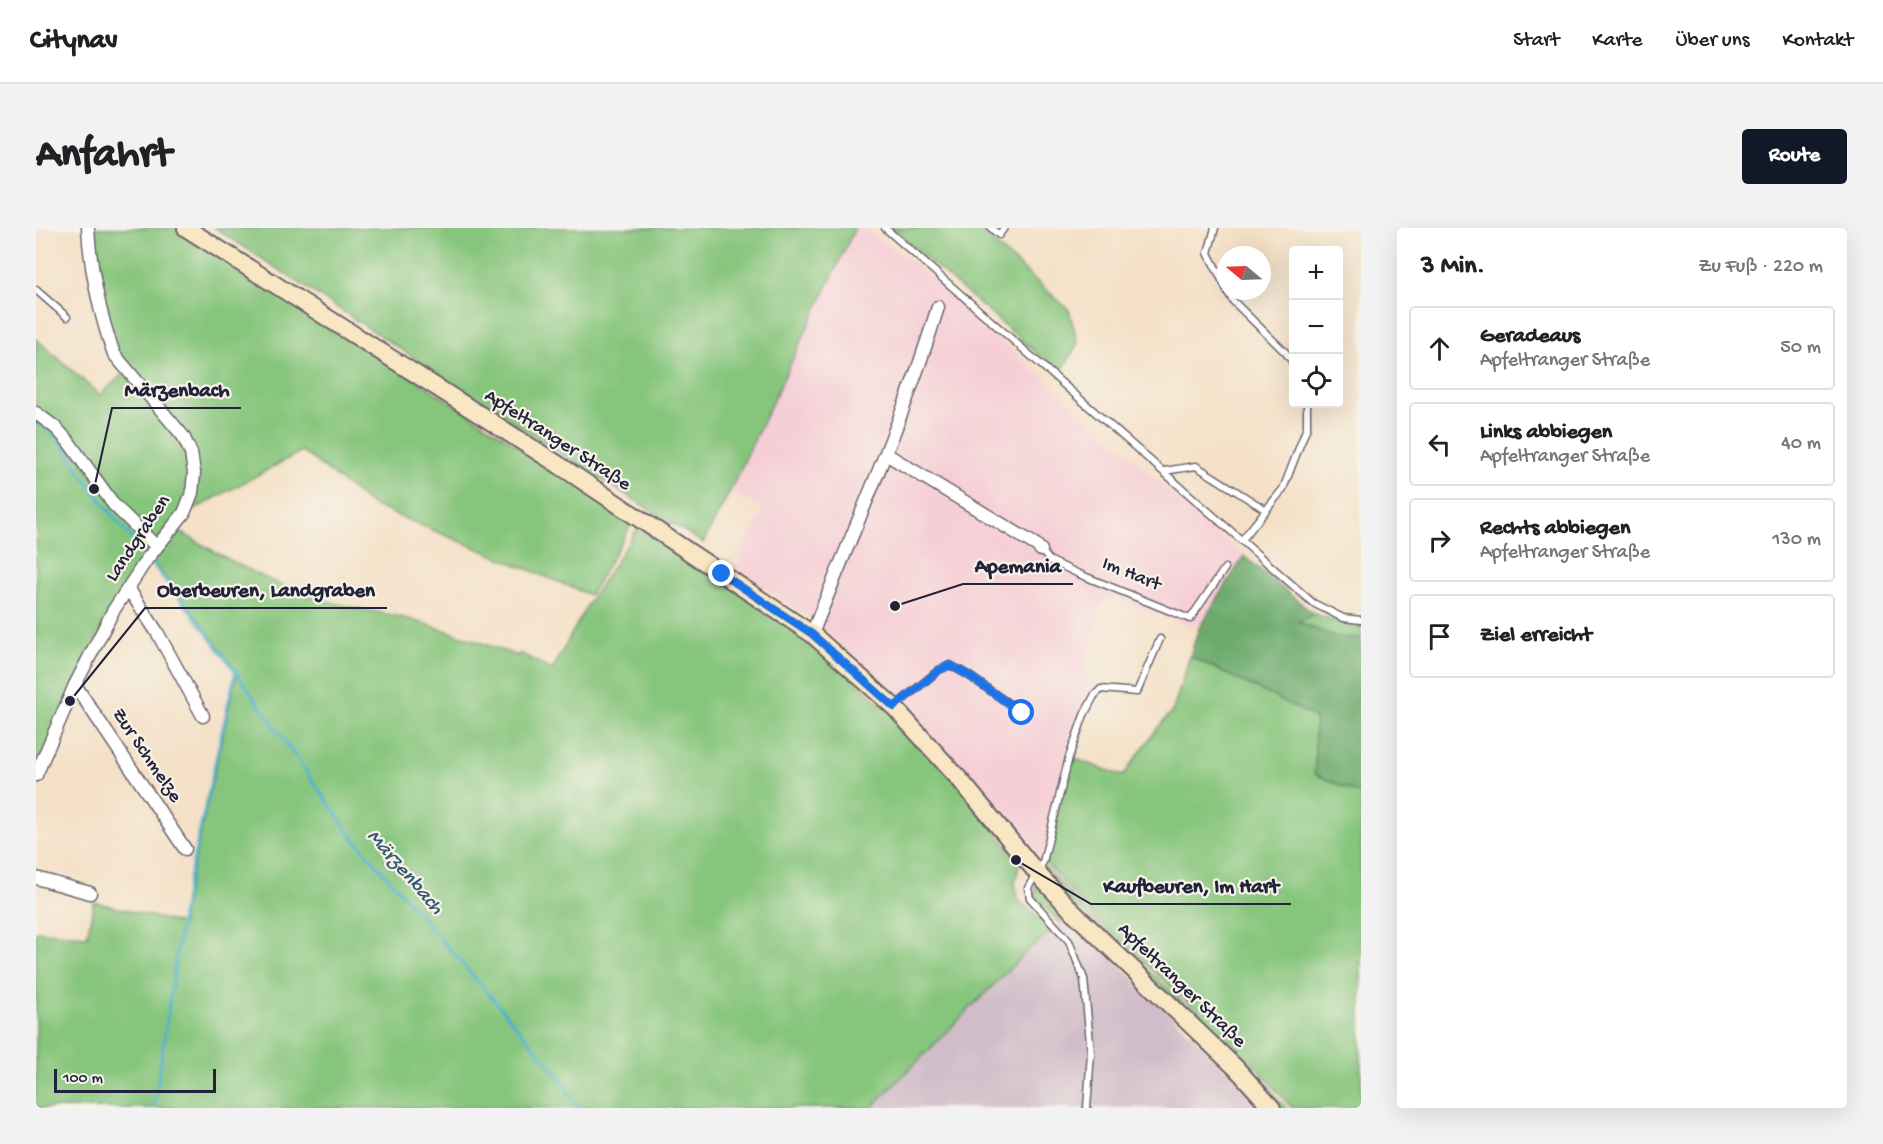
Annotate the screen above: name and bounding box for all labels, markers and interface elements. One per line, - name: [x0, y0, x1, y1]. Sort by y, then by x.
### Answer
- text: Citynav: [30, 25, 118, 58]
- text: Start: [1513, 29, 1559, 54]
- text: Karte: [1592, 29, 1642, 54]
- text: Über uns: [1675, 29, 1749, 54]
- text: Kontakt: [1782, 29, 1853, 54]
- button: Route: [1742, 129, 1847, 184]
- text: Anfahrt: [36, 132, 171, 181]
- north arrow: [1217, 246, 1271, 300]
- map controls: [1289, 246, 1343, 408]
- button: +: [1289, 246, 1343, 300]
- text: 3 Min.: [1421, 252, 1485, 283]
- text: Zu Fuß · 220 m: [1698, 256, 1823, 279]
- button: −: [1289, 300, 1343, 354]
- text: Geradeaus: [1480, 324, 1580, 350]
- icon: ahead: [1423, 332, 1456, 365]
- text: 50 m: [1780, 337, 1821, 360]
- text: Apfeltranger Straße: [1480, 350, 1650, 373]
- button: locate: [1289, 354, 1343, 408]
- callout: Märzenbach: [112, 369, 241, 408]
- text: Märzenbach: [125, 380, 230, 405]
- street label: Apfeltranger Straße: [479, 385, 635, 497]
- text: Links abbiegen: [1480, 420, 1612, 446]
- icon: left: [1423, 428, 1456, 461]
- text: 40 m: [1781, 433, 1821, 456]
- text: Apfeltranger Straße: [1480, 446, 1650, 469]
- street label: Landgraben: [102, 491, 177, 587]
- text: Rechts abbiegen: [1480, 516, 1630, 542]
- icon: right: [1423, 524, 1456, 557]
- text: 130 m: [1772, 529, 1821, 552]
- text: Apfeltranger Straße: [1480, 542, 1650, 565]
- callout: Apemania: [963, 545, 1073, 584]
- street label: Im Hart: [1098, 553, 1166, 598]
- text: Apemania: [974, 556, 1062, 581]
- route end: [708, 560, 734, 586]
- callout: Oberbeuren, Landgraben: [145, 569, 387, 608]
- text: Oberbeuren, Landgraben: [157, 580, 376, 605]
- icon: arrive: [1423, 620, 1456, 653]
- text: Ziel erreicht: [1480, 623, 1592, 649]
- route start: [1008, 699, 1034, 725]
- street label: Zur Schmelze: [106, 704, 186, 808]
- water label: Märzenbach: [360, 825, 448, 921]
- callout: Kaufbeuren, Im Hart: [1091, 865, 1291, 904]
- text: Kaufbeuren, Im Hart: [1102, 876, 1281, 901]
- street label: Apfeltranger Straße: [1112, 919, 1251, 1054]
- scale bar: [54, 1066, 216, 1094]
- text: 100 m: [63, 1070, 103, 1089]

